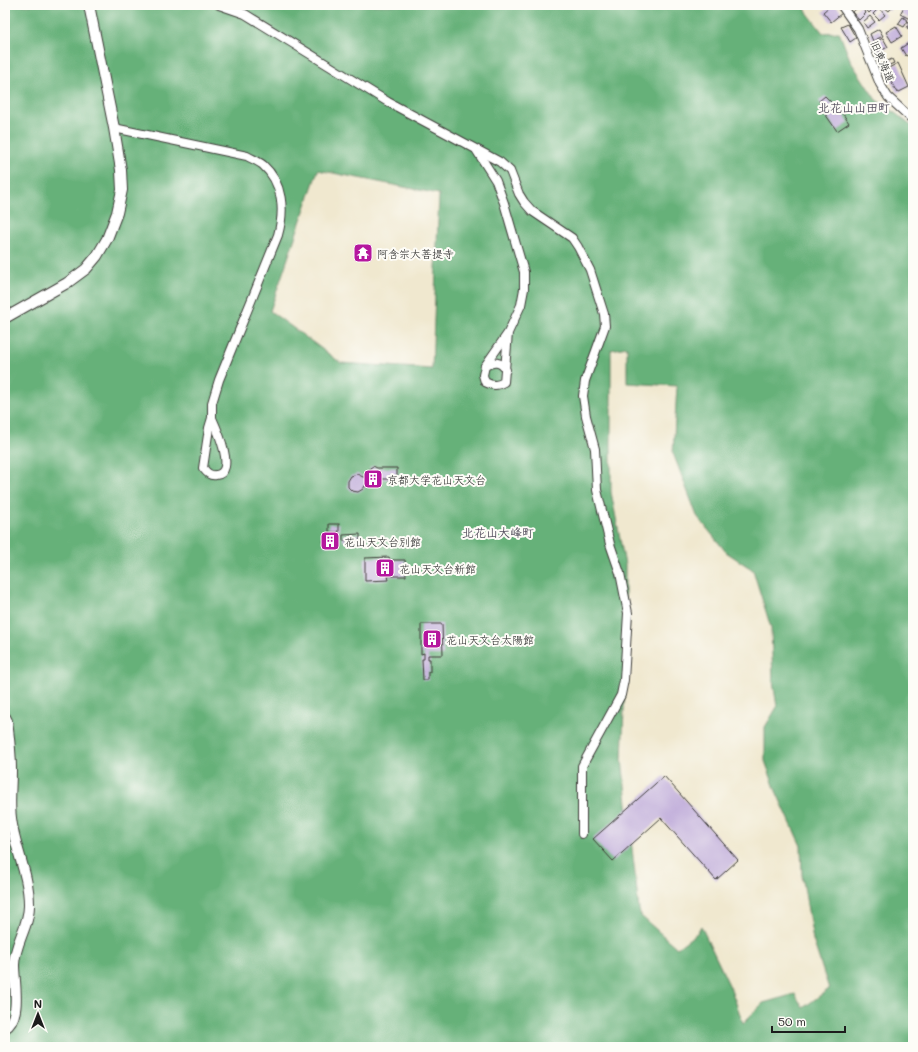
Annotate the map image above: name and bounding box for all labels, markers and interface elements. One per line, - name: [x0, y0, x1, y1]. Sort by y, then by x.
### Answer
- street label: 旧東海道: [868, 38, 898, 84]
- district label: 北花山山田町: [818, 99, 890, 115]
- temple icon: 阿含宗大菩提寺: [352, 242, 374, 264]
- place label: 阿含宗大菩提寺: [377, 246, 454, 261]
- building icon: 京都大学花山天文台: [362, 468, 384, 490]
- place label: 京都大学花山天文台: [387, 472, 486, 487]
- district label: 北花山大峰町: [462, 524, 534, 540]
- building icon: 花山天文台別館: [319, 530, 341, 552]
- place label: 花山天文台別館: [344, 534, 421, 549]
- building icon: 花山天文台新館: [374, 557, 396, 579]
- place label: 花山天文台新館: [399, 561, 476, 576]
- building icon: 花山天文台太陽館: [421, 628, 443, 650]
- place label: 花山天文台太陽館: [446, 632, 534, 647]
- north arrow: [18, 994, 58, 1034]
- text: N: [34, 996, 42, 1011]
- scale bar: [772, 1008, 845, 1034]
- text: 50 m: [778, 1013, 806, 1029]

